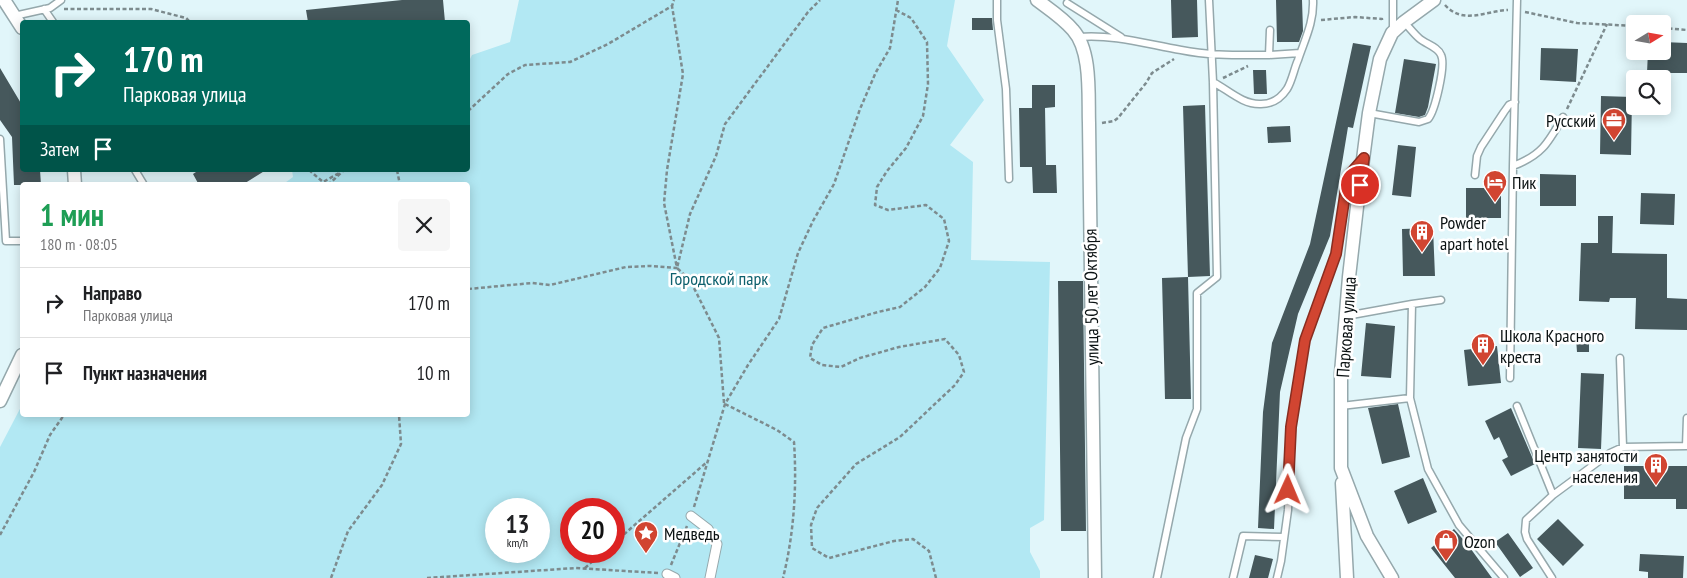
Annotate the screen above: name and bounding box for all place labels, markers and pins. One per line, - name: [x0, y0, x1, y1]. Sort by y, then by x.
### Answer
- office icon: Русский: [1601, 107, 1627, 141]
- place label: Русский: [1546, 109, 1596, 132]
- pin: [1339, 164, 1381, 206]
- hotel icon: Пик: [1482, 169, 1508, 203]
- place label: Пик: [1512, 171, 1536, 194]
- place label: Powder apart hotel: [1440, 211, 1509, 255]
- building icon: Powder apart hotel: [1409, 219, 1435, 253]
- place label: Школа Красного креста: [1500, 324, 1605, 368]
- building icon: Школа Красного креста: [1470, 332, 1496, 366]
- place label: Центр занятости населения: [1534, 444, 1638, 488]
- building icon: Центр занятости населения: [1643, 452, 1669, 486]
- place icon: Медведь: [633, 520, 659, 554]
- place label: Медведь: [664, 522, 720, 545]
- shop icon: Ozon: [1433, 528, 1459, 562]
- place label: Ozon: [1464, 530, 1496, 553]

